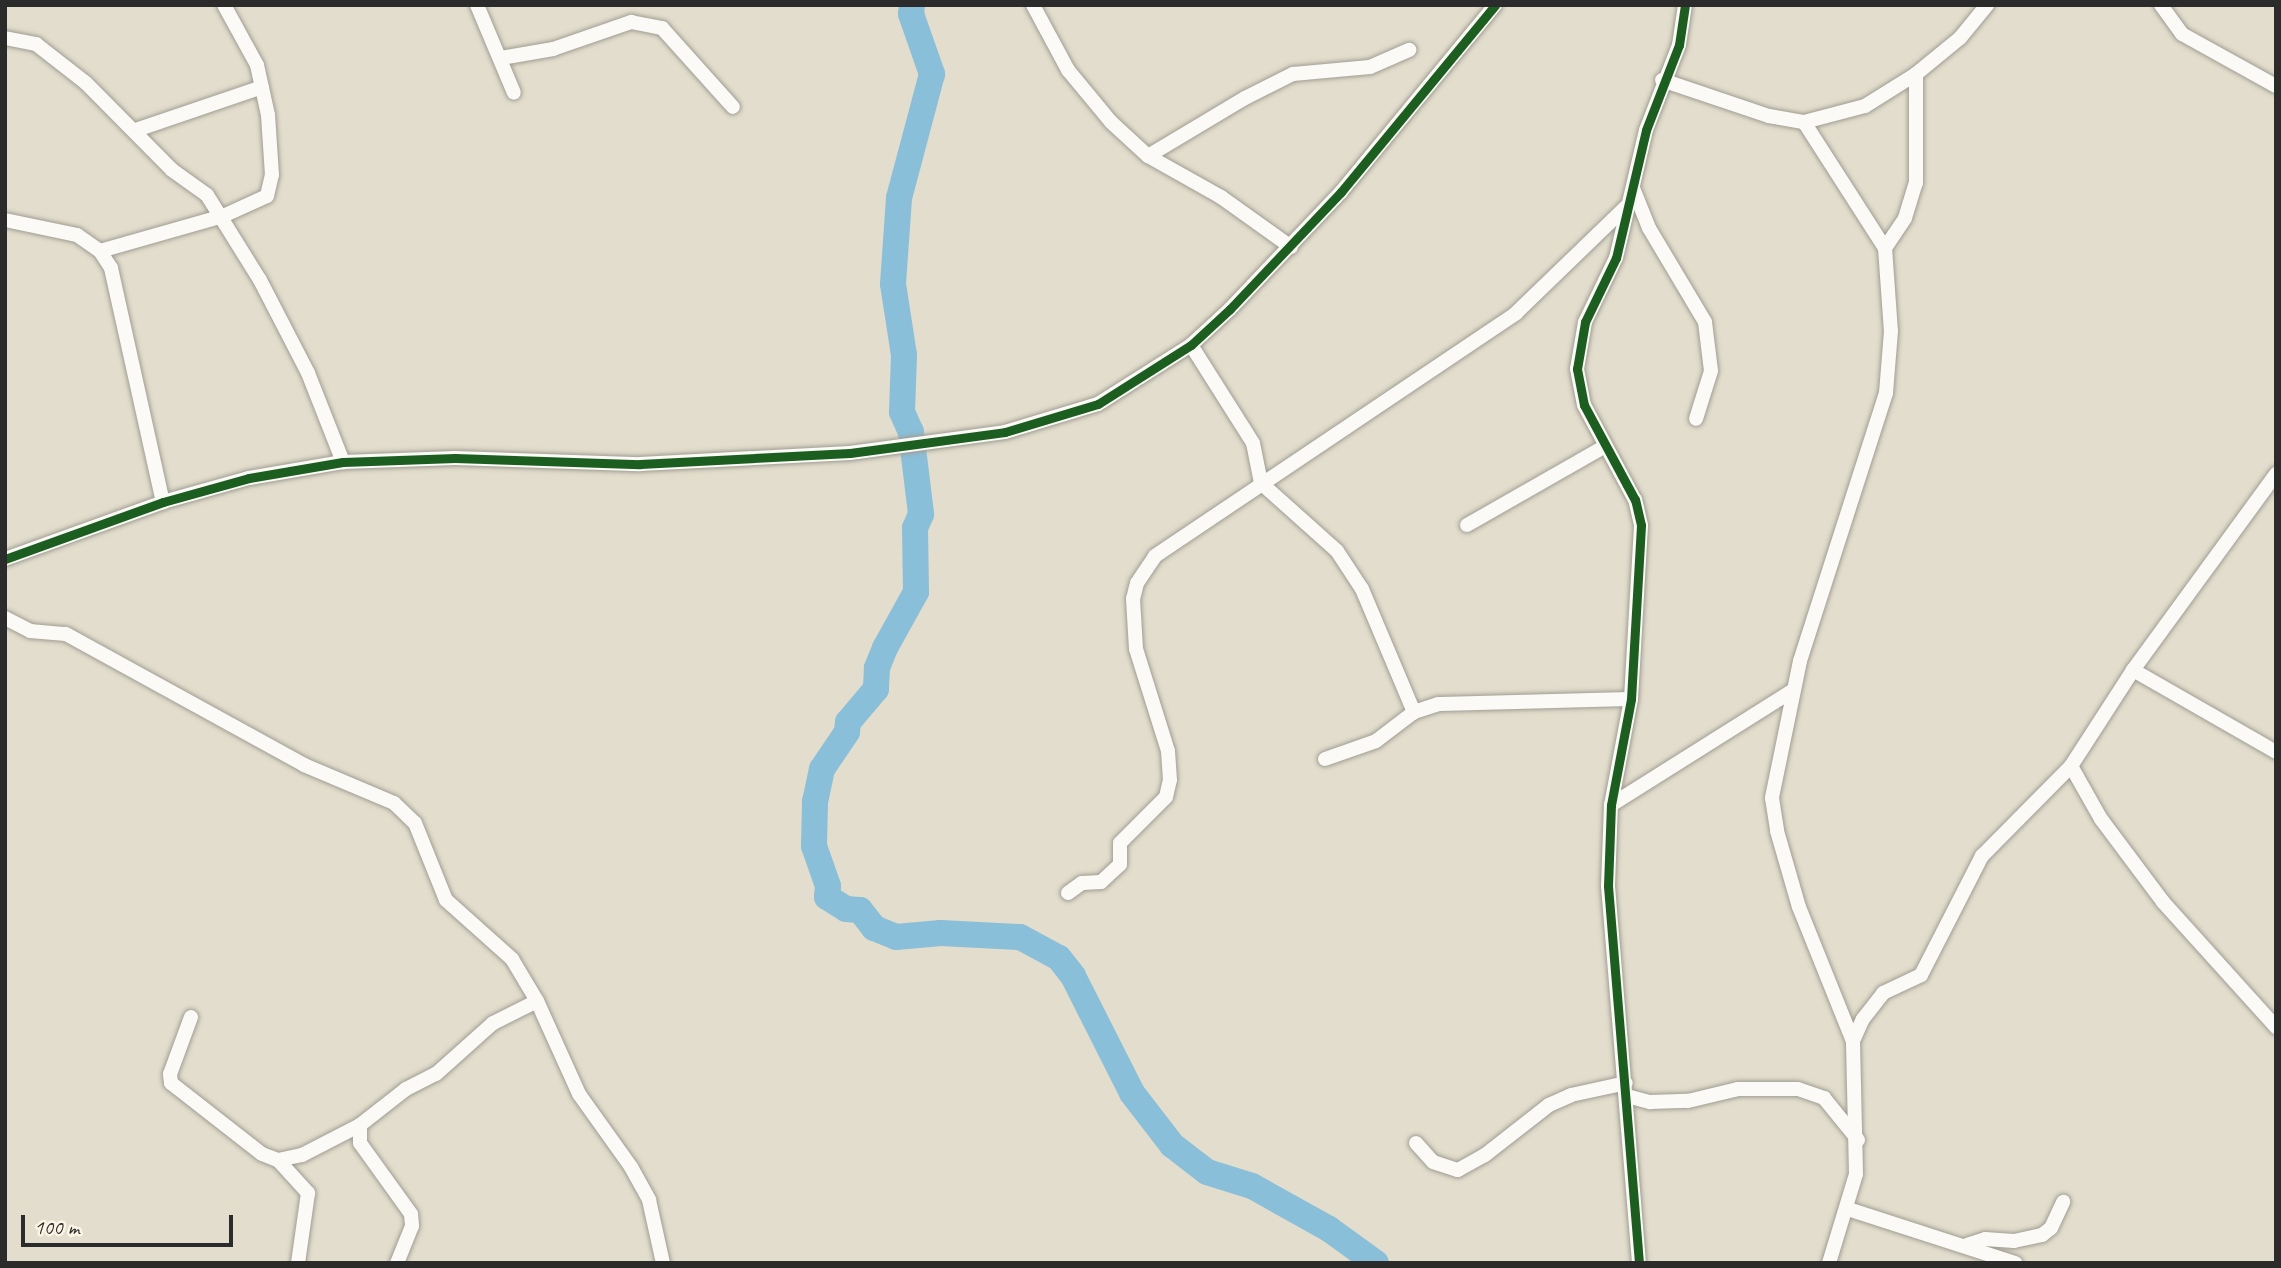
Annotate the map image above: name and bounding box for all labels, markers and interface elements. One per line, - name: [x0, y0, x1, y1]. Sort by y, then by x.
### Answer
- scale bar: [24, 1202, 236, 1246]
- text: 100 m: [34, 1214, 79, 1240]

